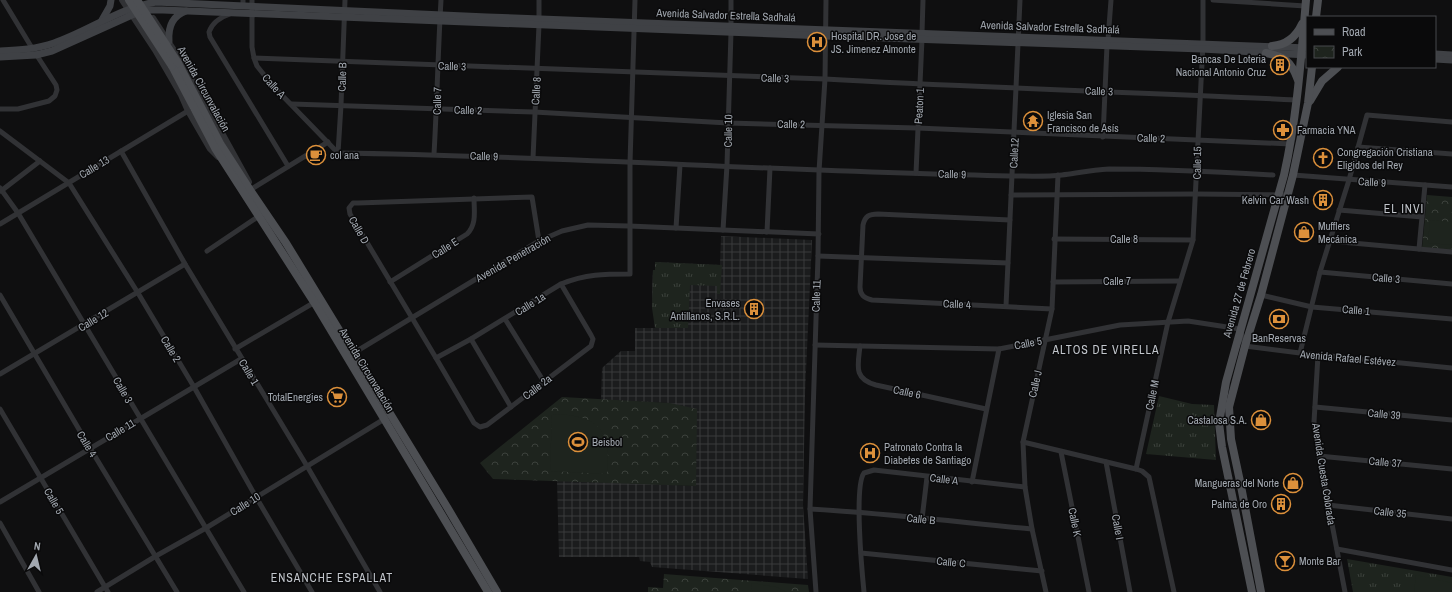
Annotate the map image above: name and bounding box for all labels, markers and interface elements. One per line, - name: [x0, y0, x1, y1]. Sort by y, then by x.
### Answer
- street label: Avenida Salvador Estrella Sadhalá: [655, 6, 796, 24]
- legend: [1306, 16, 1436, 68]
- street label: Avenida Salvador Estrella Sadhalá: [979, 18, 1120, 36]
- text: Road: [1342, 24, 1366, 40]
- place label: Hospital DR. Jose de JS. Jimenez Almonte: [831, 29, 916, 56]
- hospital icon: Hospital DR. Jose de JS. Jimenez Almonte: [806, 31, 828, 53]
- street label: Avenida Circunvalación: [174, 43, 233, 134]
- text: Park: [1342, 44, 1362, 60]
- place label: Bancas De Loteria Nacional Antonio Cruz: [1176, 52, 1266, 79]
- building icon: Bancas De Loteria Nacional Antonio Cruz: [1269, 54, 1291, 76]
- street label: Calle 3: [438, 59, 466, 73]
- street label: Calle B: [334, 62, 350, 92]
- street label: Calle A: [259, 71, 289, 102]
- street label: Calle 3: [761, 71, 789, 85]
- street label: Calle 8: [528, 77, 544, 105]
- street label: Calle 3: [1085, 84, 1113, 98]
- street label: Calle 7: [430, 87, 444, 115]
- street label: Peaton 1: [911, 88, 927, 124]
- street label: Calle 2: [454, 103, 482, 117]
- place label: Iglesia San Francisco de Asís: [1047, 108, 1119, 135]
- temple icon: Iglesia San Francisco de Asís: [1022, 110, 1044, 132]
- street label: Calle 10: [721, 114, 735, 148]
- street label: Calle 2: [777, 117, 805, 131]
- pharmacy icon: Farmacia YNA: [1272, 119, 1294, 141]
- place label: Farmacia YNA: [1297, 123, 1357, 137]
- street label: Calle 2: [1137, 131, 1165, 145]
- street label: Calle12: [1006, 137, 1022, 169]
- cafe icon: col ana: [305, 144, 327, 166]
- place label: Congregación Cristiana Eligidos del Rey: [1337, 145, 1433, 172]
- street label: Calle 15: [1190, 146, 1204, 180]
- church icon: Congregación Cristiana Eligidos del Rey: [1312, 147, 1334, 169]
- place label: col ana: [330, 148, 359, 162]
- street label: Calle 9: [470, 149, 498, 163]
- street label: Calle 13: [76, 152, 112, 182]
- street label: Calle 9: [938, 167, 966, 181]
- street label: Calle 9: [1358, 174, 1386, 190]
- building icon: Kelvin Car Wash: [1312, 189, 1334, 211]
- place label: Kelvin Car Wash: [1242, 193, 1309, 207]
- district label: EL INVI: [1384, 201, 1424, 217]
- street label: Calle D: [346, 214, 372, 246]
- place label: Mufflers Mecánica: [1318, 219, 1357, 246]
- shop icon: Mufflers Mecánica: [1293, 221, 1315, 243]
- street label: Avenida Penetración: [472, 231, 553, 286]
- street label: Calle 8: [1110, 232, 1138, 246]
- street label: Calle E: [429, 234, 461, 262]
- street label: Avenida 27 de Febrero: [1219, 247, 1258, 340]
- street label: Calle 3: [1371, 270, 1401, 286]
- street label: Calle 7: [1103, 274, 1131, 288]
- street label: Calle 11: [808, 280, 824, 312]
- street label: Calle 1a: [512, 289, 548, 319]
- place label: Envases Antillanos, S.R.L.: [669, 296, 740, 323]
- street label: Calle 4: [943, 296, 971, 312]
- building icon: Envases Antillanos, S.R.L.: [743, 298, 765, 320]
- street label: Calle 1: [1341, 302, 1371, 318]
- street label: Calle 12: [75, 305, 111, 335]
- bank icon: BanReservas: [1268, 308, 1290, 330]
- street label: Avenida Circunvalación: [336, 325, 398, 415]
- place label: BanReservas: [1252, 331, 1307, 345]
- street label: Calle 2: [158, 333, 184, 365]
- street label: Calle 5: [1013, 333, 1043, 353]
- district label: ALTOS DE VIRELLA: [1052, 342, 1160, 358]
- street label: Avenida Rafael Estévez: [1299, 347, 1397, 369]
- street label: Calle 1: [236, 356, 262, 388]
- street label: Calle J: [1025, 369, 1045, 399]
- street label: Calle 2a: [520, 371, 554, 403]
- street label: Calle 3: [110, 374, 136, 406]
- street label: Calle M: [1142, 379, 1162, 411]
- street label: Calle 6: [892, 382, 922, 402]
- supermarket icon: TotalEnergies: [326, 386, 348, 408]
- place label: TotalEnergies: [268, 390, 323, 404]
- street label: Calle 39: [1367, 406, 1401, 422]
- shop icon: Castalosa S.A.: [1250, 409, 1272, 431]
- place label: Castalosa S.A.: [1187, 413, 1247, 427]
- street label: Calle 11: [102, 416, 138, 444]
- street label: Avenida Cuesta Colorada: [1309, 421, 1339, 526]
- street label: Calle 4: [74, 428, 100, 460]
- sports icon: Beisbol: [567, 431, 589, 453]
- place label: Beisbol: [592, 435, 622, 449]
- place label: Patronato Contra la Diabetes de Santiago: [884, 440, 971, 467]
- hospital icon: Patronato Contra la Diabetes de Santiago: [859, 442, 881, 464]
- street label: Calle 37: [1368, 454, 1402, 470]
- street label: Calle A: [929, 470, 960, 488]
- shop icon: Mangueras del Norte: [1282, 472, 1304, 494]
- place label: Mangueras del Norte: [1195, 476, 1279, 490]
- street label: Calle 5: [41, 485, 67, 517]
- street label: Calle 10: [227, 489, 263, 519]
- building icon: Palma de Oro: [1270, 493, 1292, 515]
- place label: Palma de Oro: [1211, 497, 1267, 511]
- street label: Calle 35: [1373, 503, 1407, 521]
- street label: Calle K: [1065, 506, 1085, 538]
- street label: Calle B: [906, 511, 936, 527]
- street label: Calle I: [1109, 513, 1127, 541]
- north arrow: [16, 536, 56, 576]
- text: N: [33, 539, 42, 553]
- bar icon: Monte Bar: [1274, 550, 1296, 572]
- street label: Calle C: [936, 553, 967, 571]
- place label: Monte Bar: [1299, 554, 1341, 568]
- district label: ENSANCHE ESPALLAT: [271, 570, 393, 586]

